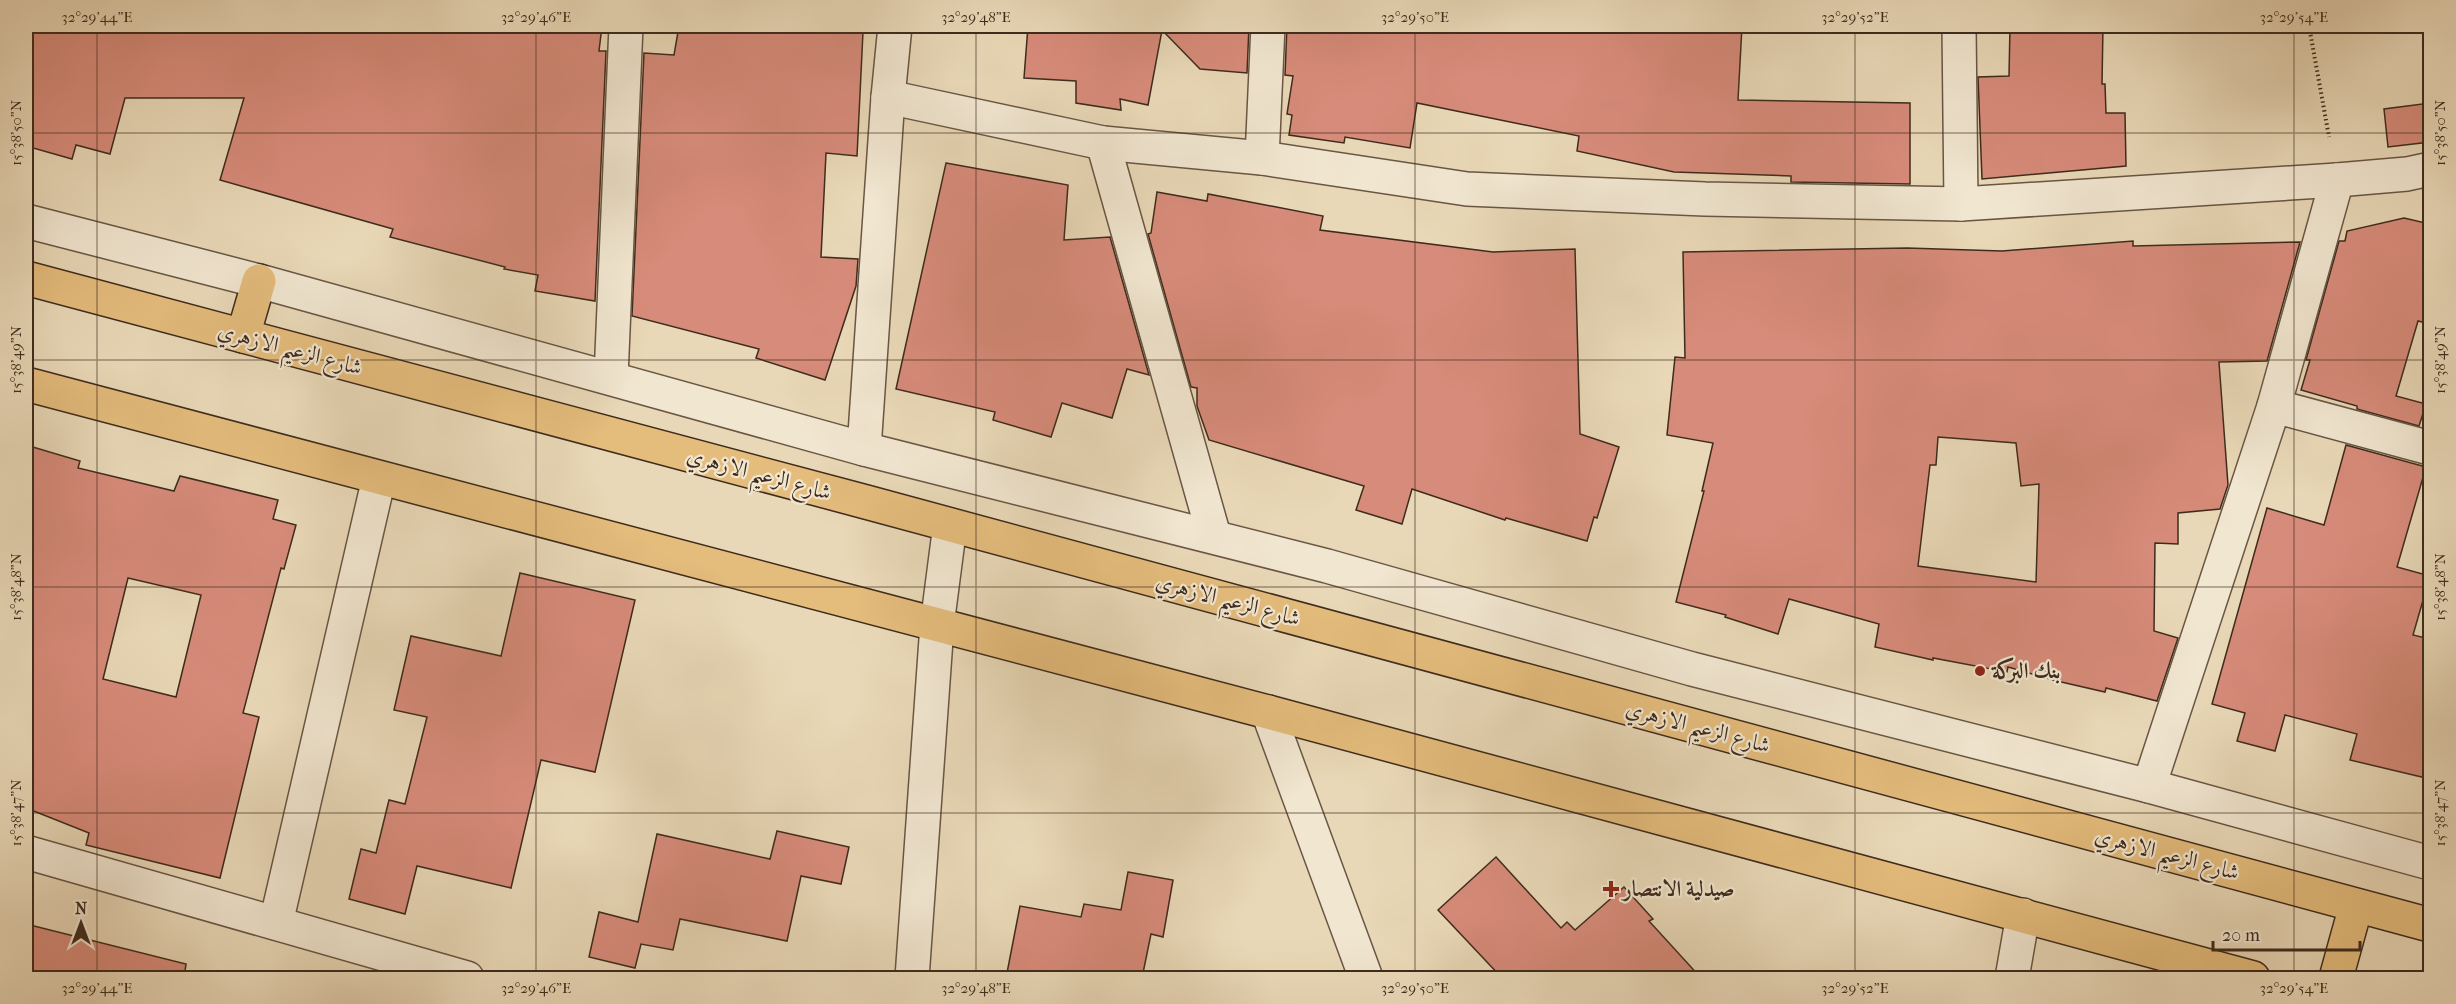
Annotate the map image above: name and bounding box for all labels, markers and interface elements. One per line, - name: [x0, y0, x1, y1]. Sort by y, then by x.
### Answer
- text: 32°29'44"E: [62, 8, 132, 26]
- text: 32°29'46"E: [501, 8, 571, 26]
- text: 32°29'48"E: [941, 8, 1011, 26]
- text: 32°29'50"E: [1381, 8, 1449, 26]
- text: 32°29'52"E: [1821, 8, 1889, 26]
- text: 32°29'54"E: [2260, 8, 2328, 26]
- text: 15°38'50"N: [7, 99, 25, 166]
- text: 15°38'50"N: [2431, 99, 2449, 166]
- street label: شارع الزعيم الازهري: [213, 317, 365, 388]
- text: 15°38'49"N: [7, 325, 25, 394]
- text: 15°38'49"N: [2431, 325, 2449, 394]
- street label: شارع الزعيم الازهري: [682, 442, 834, 513]
- text: 15°38'48"N: [7, 553, 25, 621]
- text: 15°38'48"N: [2431, 553, 2449, 621]
- street label: شارع الزعيم الازهري: [1151, 568, 1303, 639]
- place label: بنك البركة: [1990, 657, 2060, 684]
- marker: بنك البركة: [1973, 664, 1987, 678]
- street label: شارع الزعيم الازهري: [1621, 695, 1773, 766]
- text: 15°38'47"N: [7, 779, 25, 847]
- text: 15°38'47"N: [2431, 779, 2449, 847]
- street label: شارع الزعيم الازهري: [2090, 822, 2242, 893]
- place label: صيدلية الانتصار: [1620, 876, 1735, 902]
- marker: صيدلية الانتصار: [1604, 882, 1618, 896]
- north arrow: [51, 893, 111, 953]
- text: N: [75, 899, 88, 918]
- scale bar: [2213, 914, 2360, 952]
- text: 20 m: [2222, 925, 2260, 946]
- text: 32°29'44"E: [62, 979, 132, 997]
- text: 32°29'46"E: [501, 979, 571, 997]
- text: 32°29'48"E: [941, 979, 1011, 997]
- text: 32°29'50"E: [1381, 979, 1449, 997]
- text: 32°29'52"E: [1821, 979, 1889, 997]
- text: 32°29'54"E: [2260, 979, 2328, 997]

